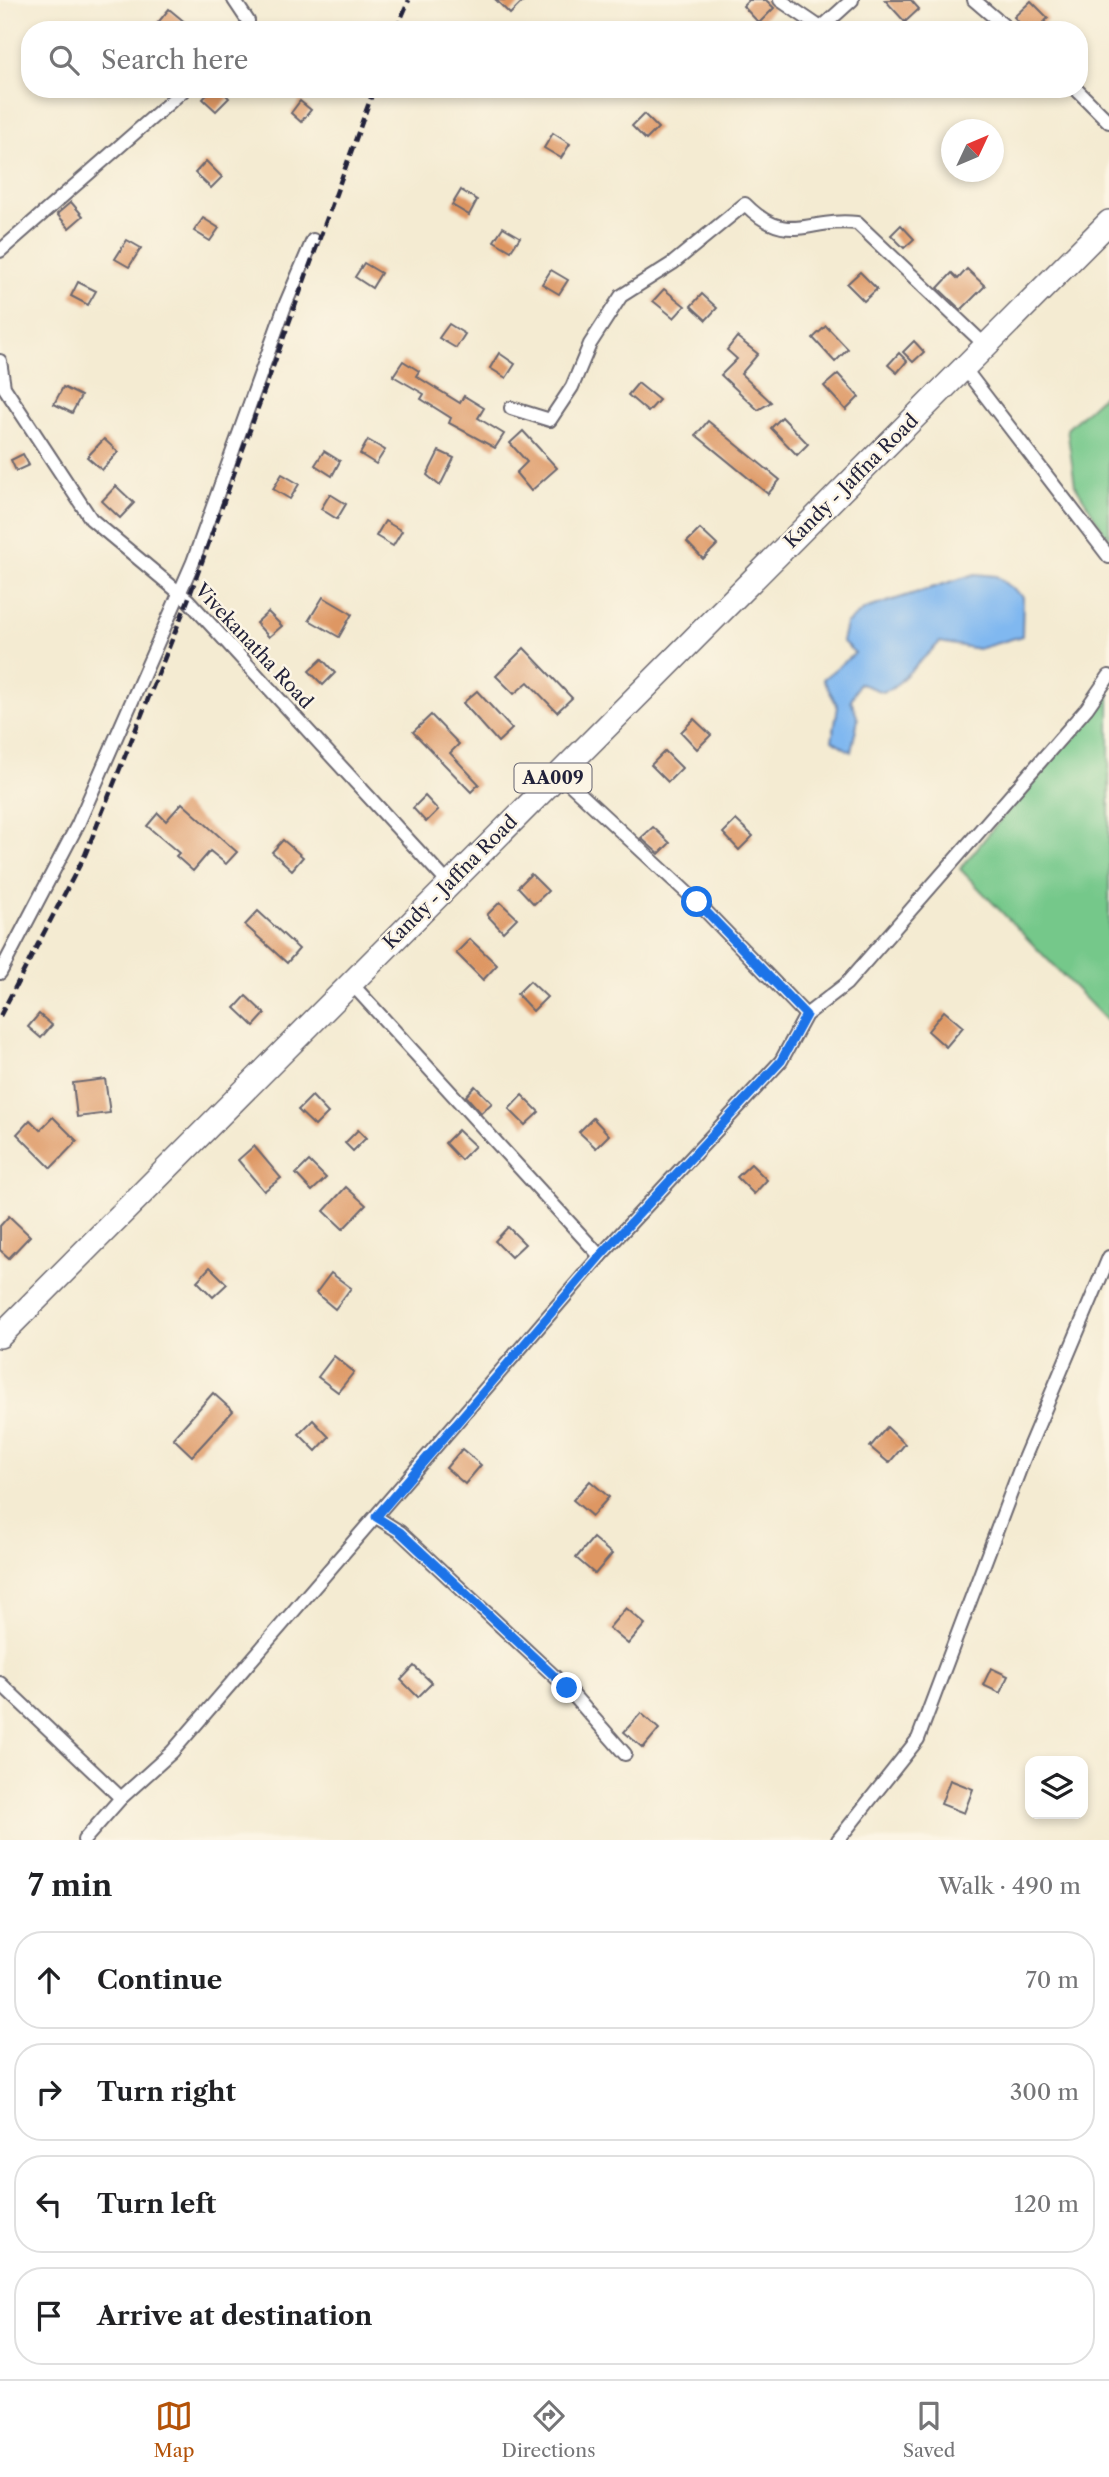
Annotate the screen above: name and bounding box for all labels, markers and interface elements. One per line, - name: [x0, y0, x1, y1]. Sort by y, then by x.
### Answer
- search box: [21, 21, 1088, 98]
- icon: search: [45, 41, 83, 79]
- text: Search here: [101, 44, 248, 76]
- north arrow: [941, 119, 1004, 182]
- street label: Kandy - Jaffna Road: [779, 409, 923, 553]
- street label: Vivekanatha Road: [189, 578, 318, 714]
- road number: AA009: [514, 764, 592, 792]
- street label: Kandy - Jaffna Road: [378, 810, 522, 954]
- route start: [681, 886, 712, 917]
- route end: [551, 1672, 582, 1703]
- map controls: [1025, 1756, 1088, 1819]
- button: layers: [1025, 1756, 1088, 1819]
- text: 7 min: [28, 1867, 112, 1904]
- text: Walk · 490 m: [938, 1872, 1081, 1900]
- icon: ahead: [30, 1961, 68, 1999]
- text: Continue: [97, 1964, 222, 1996]
- text: 70 m: [1026, 1966, 1079, 1994]
- icon: right: [30, 2073, 68, 2111]
- text: Turn right: [97, 2076, 236, 2108]
- text: 300 m: [1010, 2078, 1079, 2106]
- icon: left: [30, 2185, 68, 2223]
- text: Turn left: [97, 2188, 216, 2220]
- text: 120 m: [1014, 2190, 1079, 2218]
- icon: arrive: [30, 2297, 68, 2335]
- text: Arrive at destination: [97, 2300, 372, 2332]
- tab: Map: [154, 2397, 194, 2462]
- tab: Directions: [502, 2397, 595, 2462]
- tab: Saved: [903, 2397, 955, 2462]

